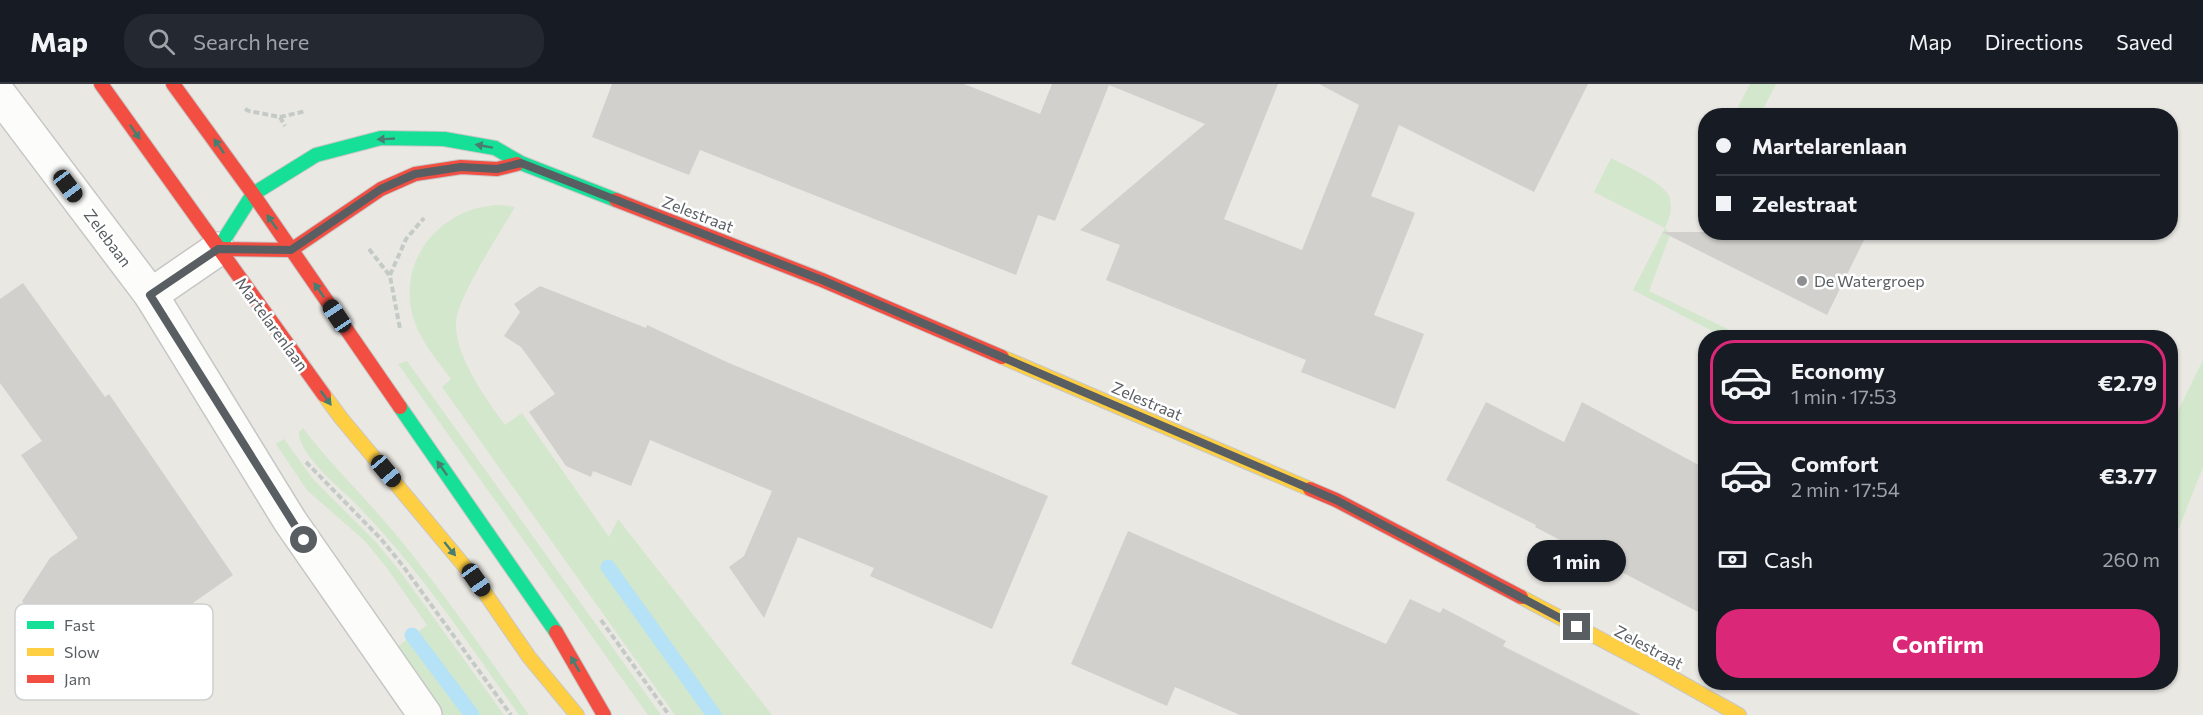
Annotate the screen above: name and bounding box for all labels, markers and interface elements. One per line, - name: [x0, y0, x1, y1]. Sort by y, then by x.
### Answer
- search box: [124, 14, 544, 68]
- text: Map: [30, 24, 88, 58]
- icon: search: [145, 25, 178, 58]
- text: Search here: [193, 28, 309, 55]
- text: Map: [1909, 29, 1952, 54]
- text: Directions: [1985, 29, 2083, 54]
- text: Saved: [2116, 29, 2173, 54]
- one-way arrow: [129, 123, 141, 139]
- text: Martelarenlaan: [1752, 132, 1907, 159]
- one-way arrow: [376, 134, 395, 144]
- one-way arrow: [213, 139, 225, 155]
- one-way arrow: [475, 142, 494, 151]
- car: [50, 166, 86, 206]
- text: Zelestraat: [1752, 190, 1857, 217]
- street label: Zelestraat: [660, 191, 737, 236]
- street label: Zelebaan: [81, 205, 136, 270]
- one-way arrow: [267, 214, 278, 230]
- place label: De Watergroep: [1814, 271, 1925, 290]
- street label: Martelarenlaan: [232, 273, 313, 374]
- marker: De Watergroep: [1795, 274, 1809, 288]
- one-way arrow: [313, 283, 325, 299]
- car: [319, 296, 355, 336]
- icon: car: [1719, 355, 1773, 409]
- text: Economy: [1791, 357, 1885, 384]
- text: €2.79: [2098, 369, 2157, 396]
- street label: Zelestraat: [1109, 377, 1186, 424]
- text: 1 min · 17:53: [1791, 384, 1897, 408]
- one-way arrow: [320, 390, 332, 406]
- icon: car: [1719, 448, 1773, 502]
- text: Comfort: [1791, 450, 1879, 477]
- car: [368, 451, 404, 491]
- one-way arrow: [437, 460, 448, 476]
- text: €3.77: [2099, 462, 2157, 489]
- text: 2 min · 17:54: [1791, 477, 1900, 501]
- route start: [290, 526, 317, 553]
- callout: 1 min: [1528, 540, 1626, 582]
- one-way arrow: [444, 541, 457, 557]
- icon: cash: [1716, 543, 1749, 576]
- text: Cash: [1764, 546, 1813, 573]
- text: 260 m: [2102, 547, 2160, 571]
- text: 1 min: [1553, 549, 1600, 573]
- car: [458, 560, 494, 600]
- legend: [15, 604, 213, 700]
- button: Confirm: [1716, 609, 2160, 678]
- route end: [1563, 613, 1590, 640]
- text: Fast: [64, 615, 95, 634]
- street label: Zelestraat: [1612, 621, 1687, 673]
- text: Slow: [64, 642, 100, 661]
- one-way arrow: [569, 656, 580, 672]
- text: Jam: [64, 669, 91, 688]

